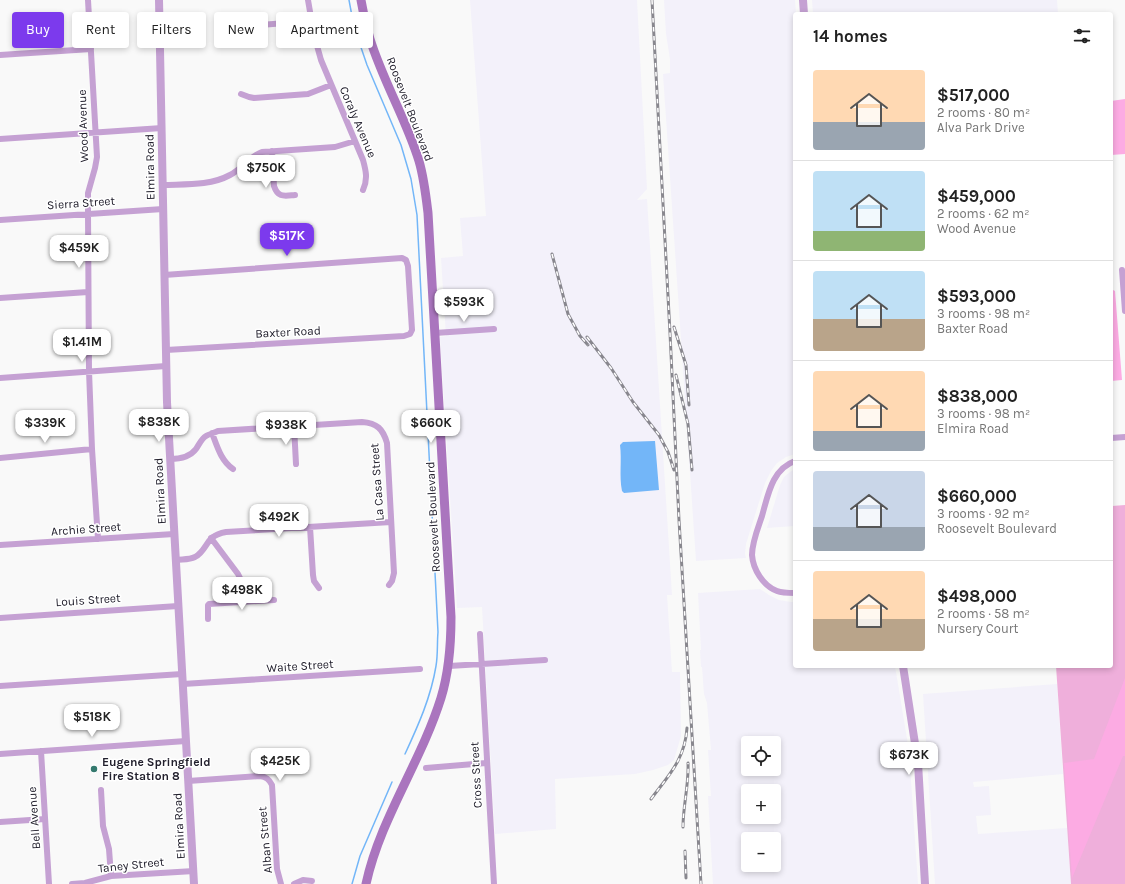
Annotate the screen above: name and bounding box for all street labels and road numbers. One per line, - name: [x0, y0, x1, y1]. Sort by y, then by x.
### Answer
- street label: Roosevelt Boulevard: [384, 55, 436, 163]
- street label: Coraly Avenue: [337, 84, 379, 160]
- street label: Wood Avenue: [75, 89, 91, 163]
- street label: Elmira Road: [142, 134, 158, 200]
- street label: Sierra Street: [47, 194, 116, 212]
- street label: Baxter Road: [255, 323, 321, 341]
- street label: La Casa Street: [367, 442, 387, 521]
- street label: Elmira Road: [151, 458, 169, 524]
- street label: Roosevelt Boulevard: [423, 461, 443, 573]
- street label: Archie Street: [50, 520, 122, 538]
- street label: Louis Street: [55, 591, 121, 609]
- street label: Waite Street: [266, 657, 334, 675]
- street label: Cross Street: [467, 741, 485, 809]
- street label: Bell Avenue: [25, 786, 43, 850]
- street label: Elmira Road: [170, 793, 188, 859]
- street label: Alban Street: [255, 806, 275, 874]
- street label: Taney Street: [97, 855, 165, 875]

